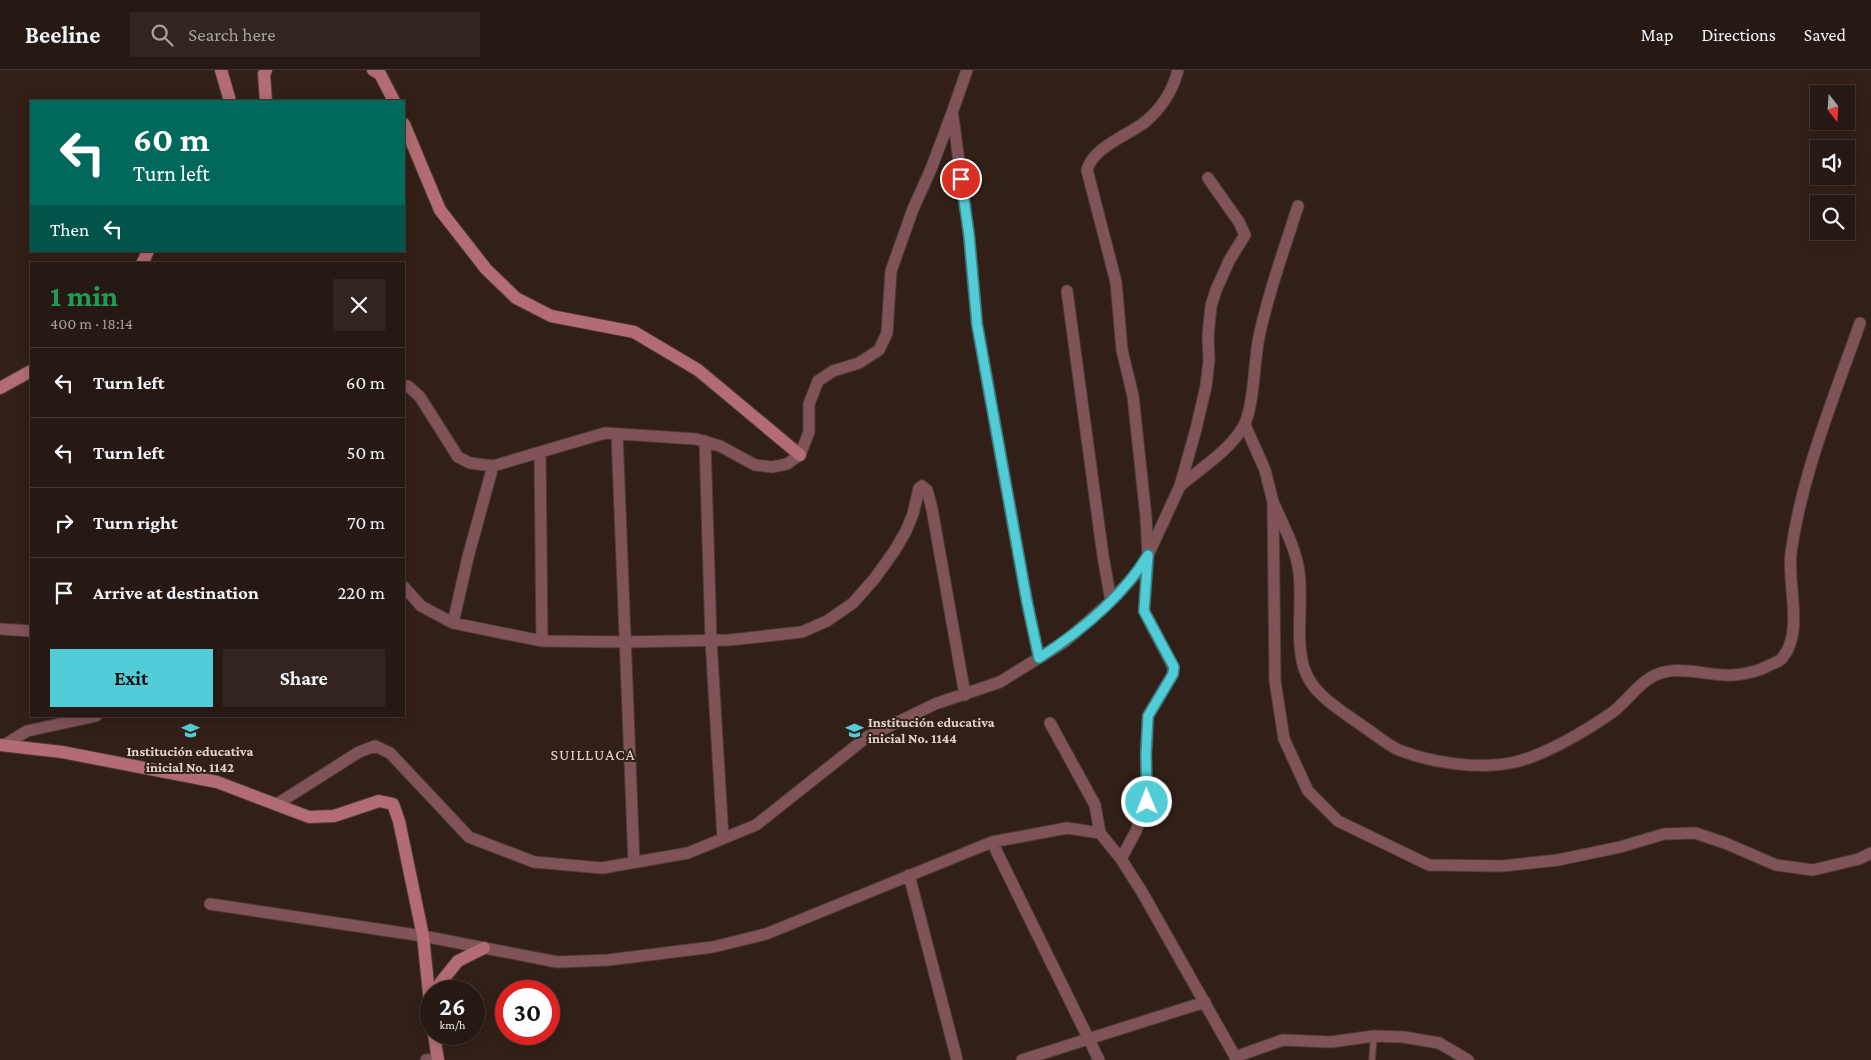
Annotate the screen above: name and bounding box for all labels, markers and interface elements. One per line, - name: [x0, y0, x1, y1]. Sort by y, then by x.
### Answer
- search box: [130, 12, 480, 57]
- text: Beeline: [25, 21, 100, 48]
- icon: search: [148, 21, 176, 49]
- text: Search here: [188, 24, 276, 45]
- text: Map: [1641, 25, 1673, 45]
- text: Directions: [1701, 25, 1776, 45]
- text: Saved: [1804, 25, 1846, 45]
- north arrow: [1810, 85, 1855, 130]
- map controls: [1810, 85, 1855, 240]
- icon: left: [50, 120, 115, 185]
- text: 60 m: [133, 120, 210, 159]
- button: sound: [1810, 140, 1855, 185]
- pin: [940, 158, 982, 200]
- text: Turn left: [133, 161, 210, 186]
- icon: arrive: [947, 165, 975, 193]
- button: search: [1810, 195, 1855, 240]
- icon: left: [99, 215, 127, 243]
- text: Then: [50, 219, 89, 240]
- text: 1 min: [50, 279, 118, 312]
- button: close: [333, 279, 385, 331]
- text: 400 m · 18:14: [50, 315, 133, 332]
- icon: left: [50, 369, 78, 397]
- text: Turn left: [93, 372, 165, 393]
- text: 60 m: [346, 372, 385, 393]
- icon: left: [50, 439, 78, 467]
- text: Turn left: [93, 442, 165, 463]
- text: 50 m: [346, 442, 385, 463]
- icon: right: [50, 509, 78, 537]
- text: Turn right: [93, 512, 178, 533]
- text: 70 m: [347, 512, 385, 533]
- icon: arrive: [50, 579, 78, 607]
- text: Arrive at destination: [93, 582, 259, 603]
- text: 220 m: [337, 582, 385, 603]
- button: Exit: [50, 649, 213, 707]
- button: Share: [223, 649, 385, 707]
- place label: Institución educativa inicial No. 1144: [868, 714, 995, 746]
- school or university icon: Institución educativa inicial No. 1144: [844, 720, 864, 740]
- school or university icon: Institución educativa inicial No. 1142: [180, 721, 200, 741]
- place label: Institución educativa inicial No. 1142: [127, 743, 254, 775]
- district label: SUILLUACA: [550, 746, 636, 763]
- position arrow: [1120, 775, 1172, 827]
- speed limit sign: 30: [495, 980, 560, 1045]
- text: 26: [439, 993, 466, 1020]
- text: km/h: [440, 1018, 465, 1032]

